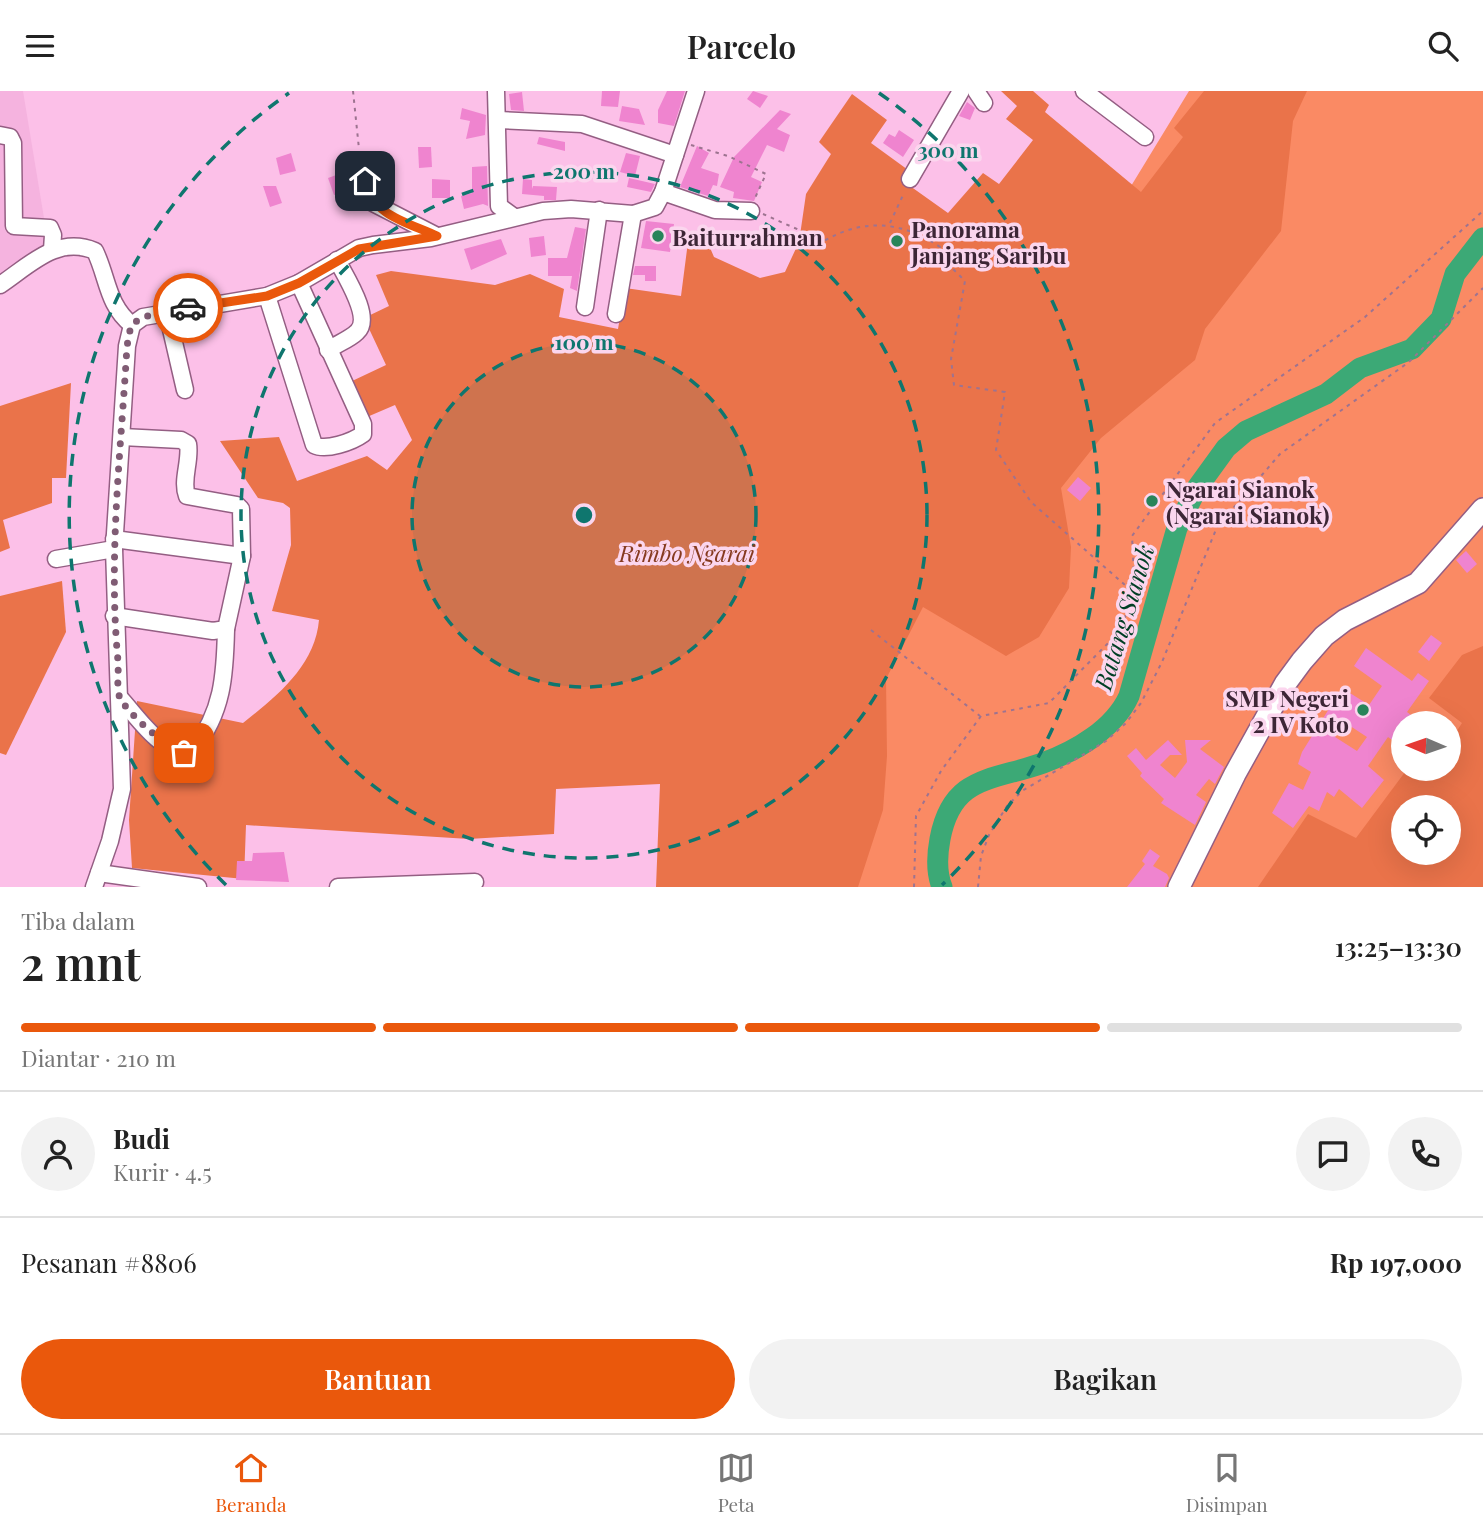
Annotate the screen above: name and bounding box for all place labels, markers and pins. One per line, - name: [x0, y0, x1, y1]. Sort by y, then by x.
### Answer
- pin: [335, 151, 395, 211]
- place label: Panorama Janjang Saribu: [910, 213, 1067, 270]
- place label: Baiturrahman: [672, 221, 823, 252]
- marker: Baiturrahman: [650, 228, 666, 244]
- marker: Panorama Janjang Saribu: [889, 233, 905, 249]
- place label: Ngarai Sianok (Ngarai Sianok): [1166, 473, 1330, 530]
- marker: Ngarai Sianok (Ngarai Sianok): [1144, 493, 1160, 509]
- centre of rings: [572, 503, 596, 527]
- place label: SMP Negeri 2 IV Koto: [1225, 682, 1349, 739]
- marker: SMP Negeri 2 IV Koto: [1355, 702, 1371, 718]
- pin: [154, 723, 214, 783]

